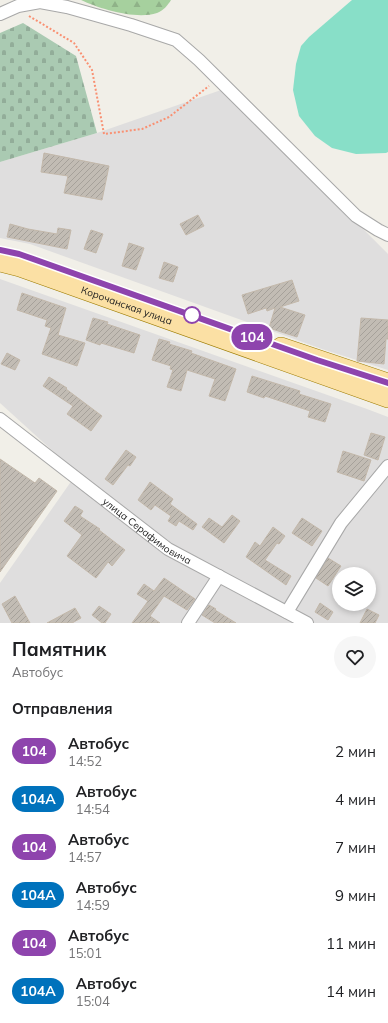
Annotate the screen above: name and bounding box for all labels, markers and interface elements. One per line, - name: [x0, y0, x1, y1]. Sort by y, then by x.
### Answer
- street label: Корочанская улица: [79, 283, 174, 328]
- unlabelled marker: [183, 306, 201, 324]
- line badge: 104: [229, 324, 275, 350]
- text: 104: [239, 328, 265, 346]
- street label: улица Серафимовича: [100, 495, 194, 567]
- map controls: [332, 567, 376, 611]
- button: layers: [332, 567, 376, 611]
- button: heart: [334, 636, 376, 678]
- text: Памятник: [12, 637, 106, 661]
- text: Автобус: [12, 664, 63, 680]
- text: Отправления: [12, 699, 113, 718]
- text: Автобус: [68, 734, 129, 753]
- text: 104: [21, 742, 47, 760]
- text: 2 мин: [335, 742, 376, 761]
- text: 14:52: [68, 753, 102, 769]
- text: Автобус: [76, 782, 137, 801]
- text: 104А: [20, 790, 56, 808]
- text: 4 мин: [335, 790, 376, 809]
- text: 14:54: [76, 801, 110, 817]
- text: Автобус: [68, 830, 129, 849]
- text: 104: [21, 838, 47, 856]
- text: 7 мин: [335, 838, 376, 857]
- text: 14:57: [68, 849, 102, 865]
- text: Автобус: [76, 878, 137, 897]
- text: 104А: [20, 886, 56, 904]
- text: 9 мин: [335, 886, 376, 905]
- text: 14:59: [76, 897, 110, 913]
- text: Автобус: [68, 926, 129, 945]
- text: 104: [21, 934, 47, 952]
- text: 11 мин: [326, 934, 376, 953]
- text: 15:01: [68, 945, 102, 961]
- text: Автобус: [76, 974, 137, 993]
- text: 104А: [20, 982, 56, 1000]
- text: 14 мин: [326, 982, 376, 1001]
- text: 15:04: [76, 993, 110, 1009]

